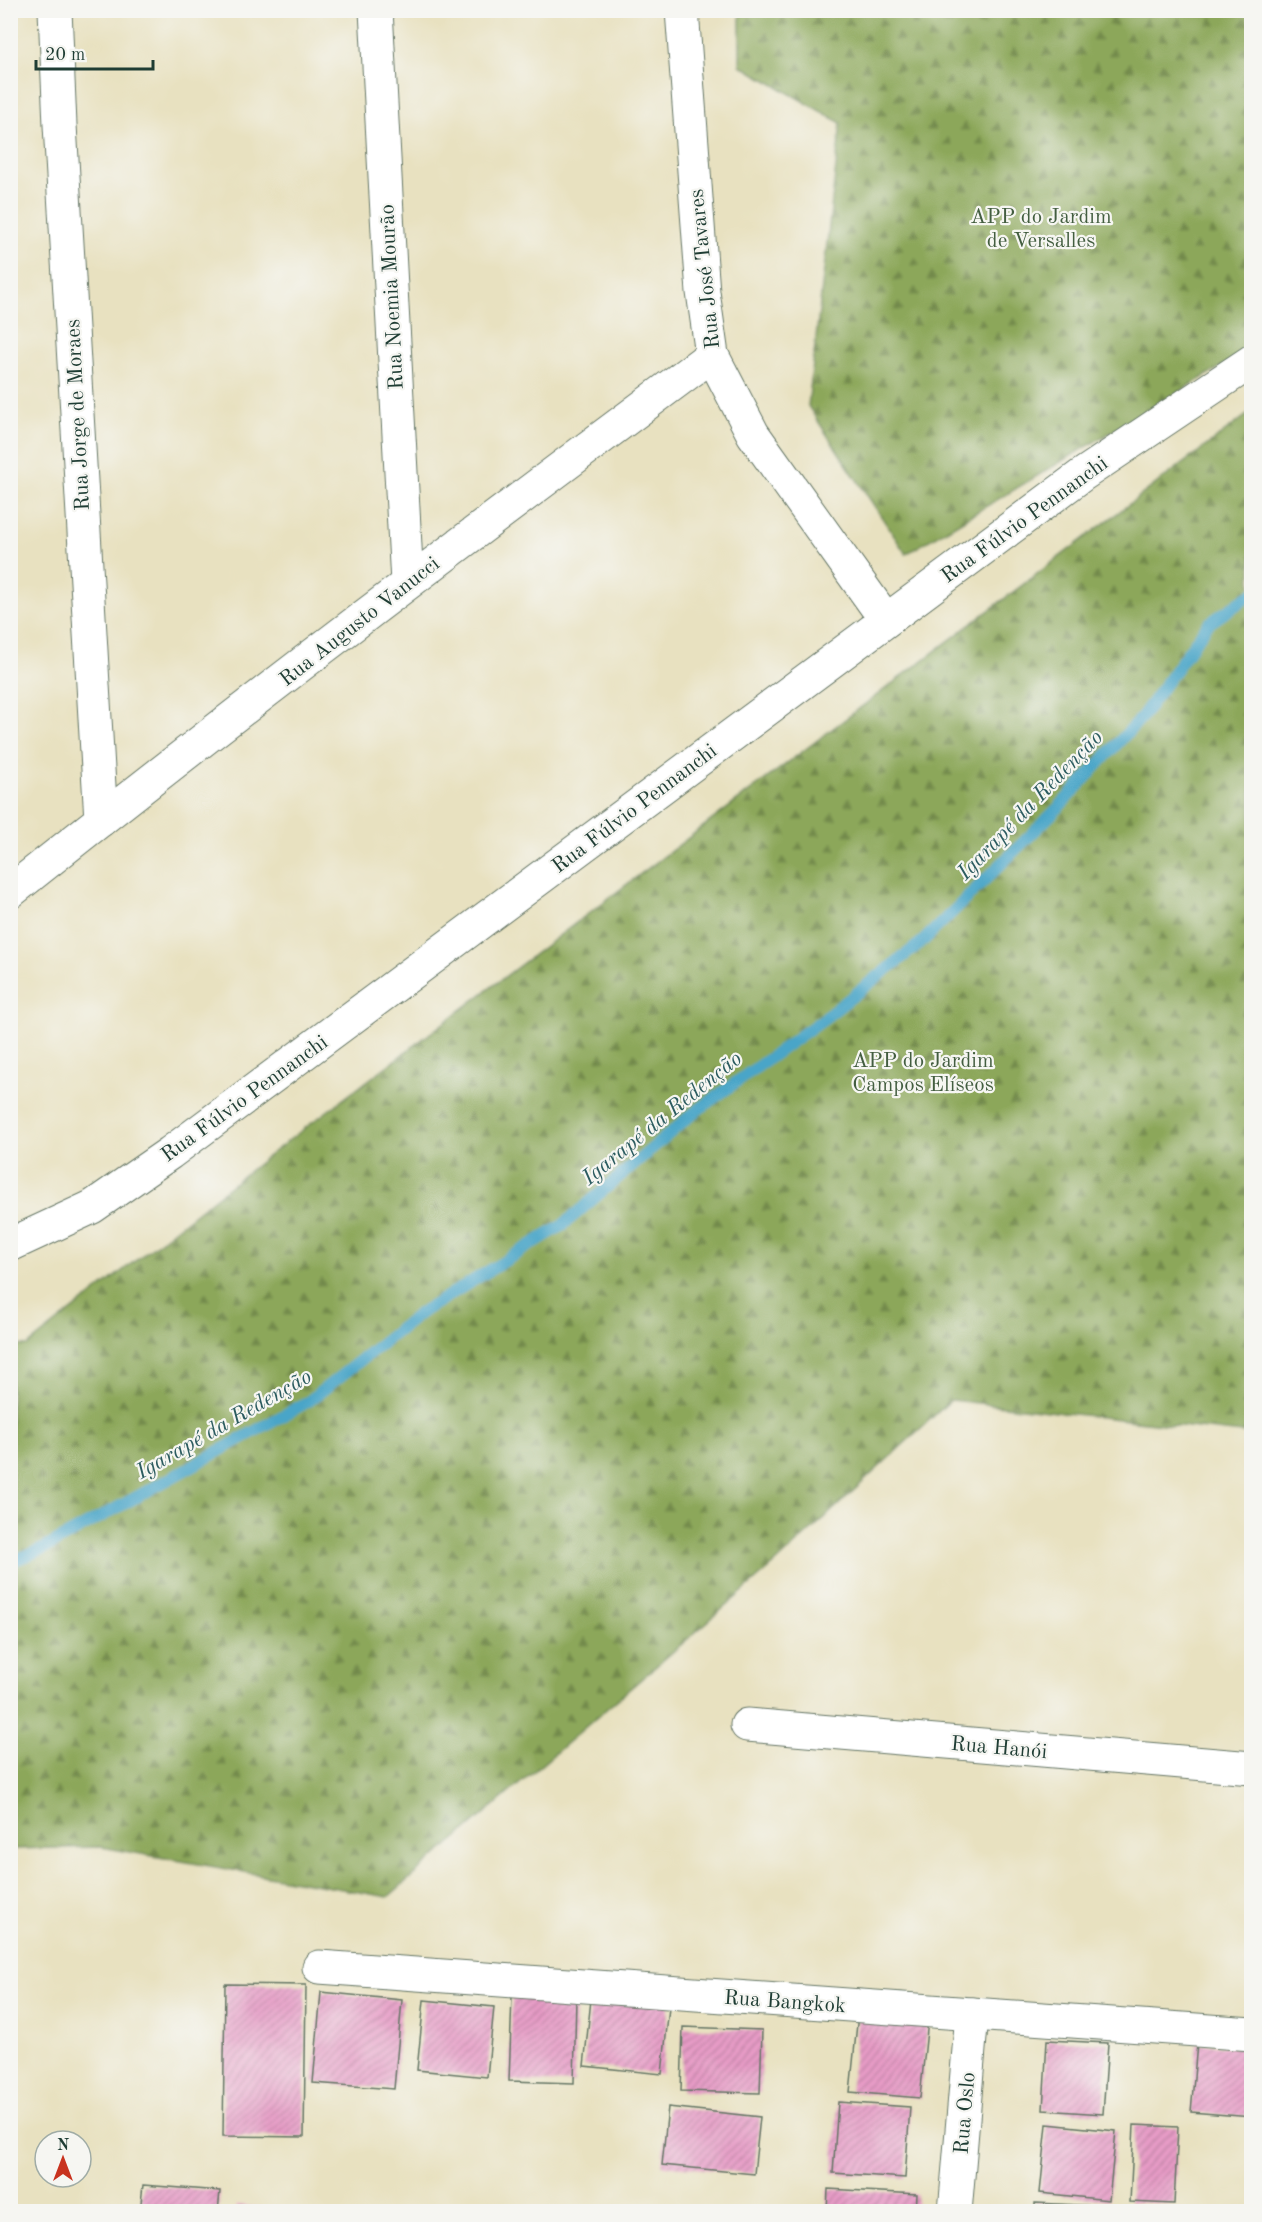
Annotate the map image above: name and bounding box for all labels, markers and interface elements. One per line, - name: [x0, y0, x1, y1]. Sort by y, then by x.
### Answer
- scale bar: [36, 33, 153, 71]
- text: 20 m: [45, 46, 85, 64]
- street label: Rua José Tavares: [687, 188, 724, 350]
- street label: Rua Noemia Mourão: [377, 204, 408, 390]
- park label: APP do Jardim de Versalles: [970, 207, 1112, 252]
- street label: Rua Jorge de Moraes: [63, 318, 94, 511]
- street label: Rua Fúlvio Pennanchi: [938, 453, 1112, 588]
- street label: Rua Augusto Vanucci: [276, 553, 444, 691]
- water label: Igarapé da Redenção: [953, 726, 1107, 885]
- street label: Rua Fúlvio Pennanchi: [549, 741, 721, 878]
- street label: Rua Fúlvio Pennanchi: [158, 1032, 332, 1167]
- water label: Igarapé da Redenção: [577, 1048, 746, 1190]
- park label: APP do Jardim Campos Elíseos: [852, 1051, 994, 1096]
- water label: Igarapé da Redenção: [132, 1366, 315, 1484]
- street label: Rua Hanói: [950, 1734, 1048, 1763]
- street label: Rua Bangkok: [723, 1988, 847, 2017]
- street label: Rua Oslo: [951, 2071, 980, 2155]
- north arrow: [33, 2129, 93, 2189]
- text: N: [57, 2138, 70, 2154]

